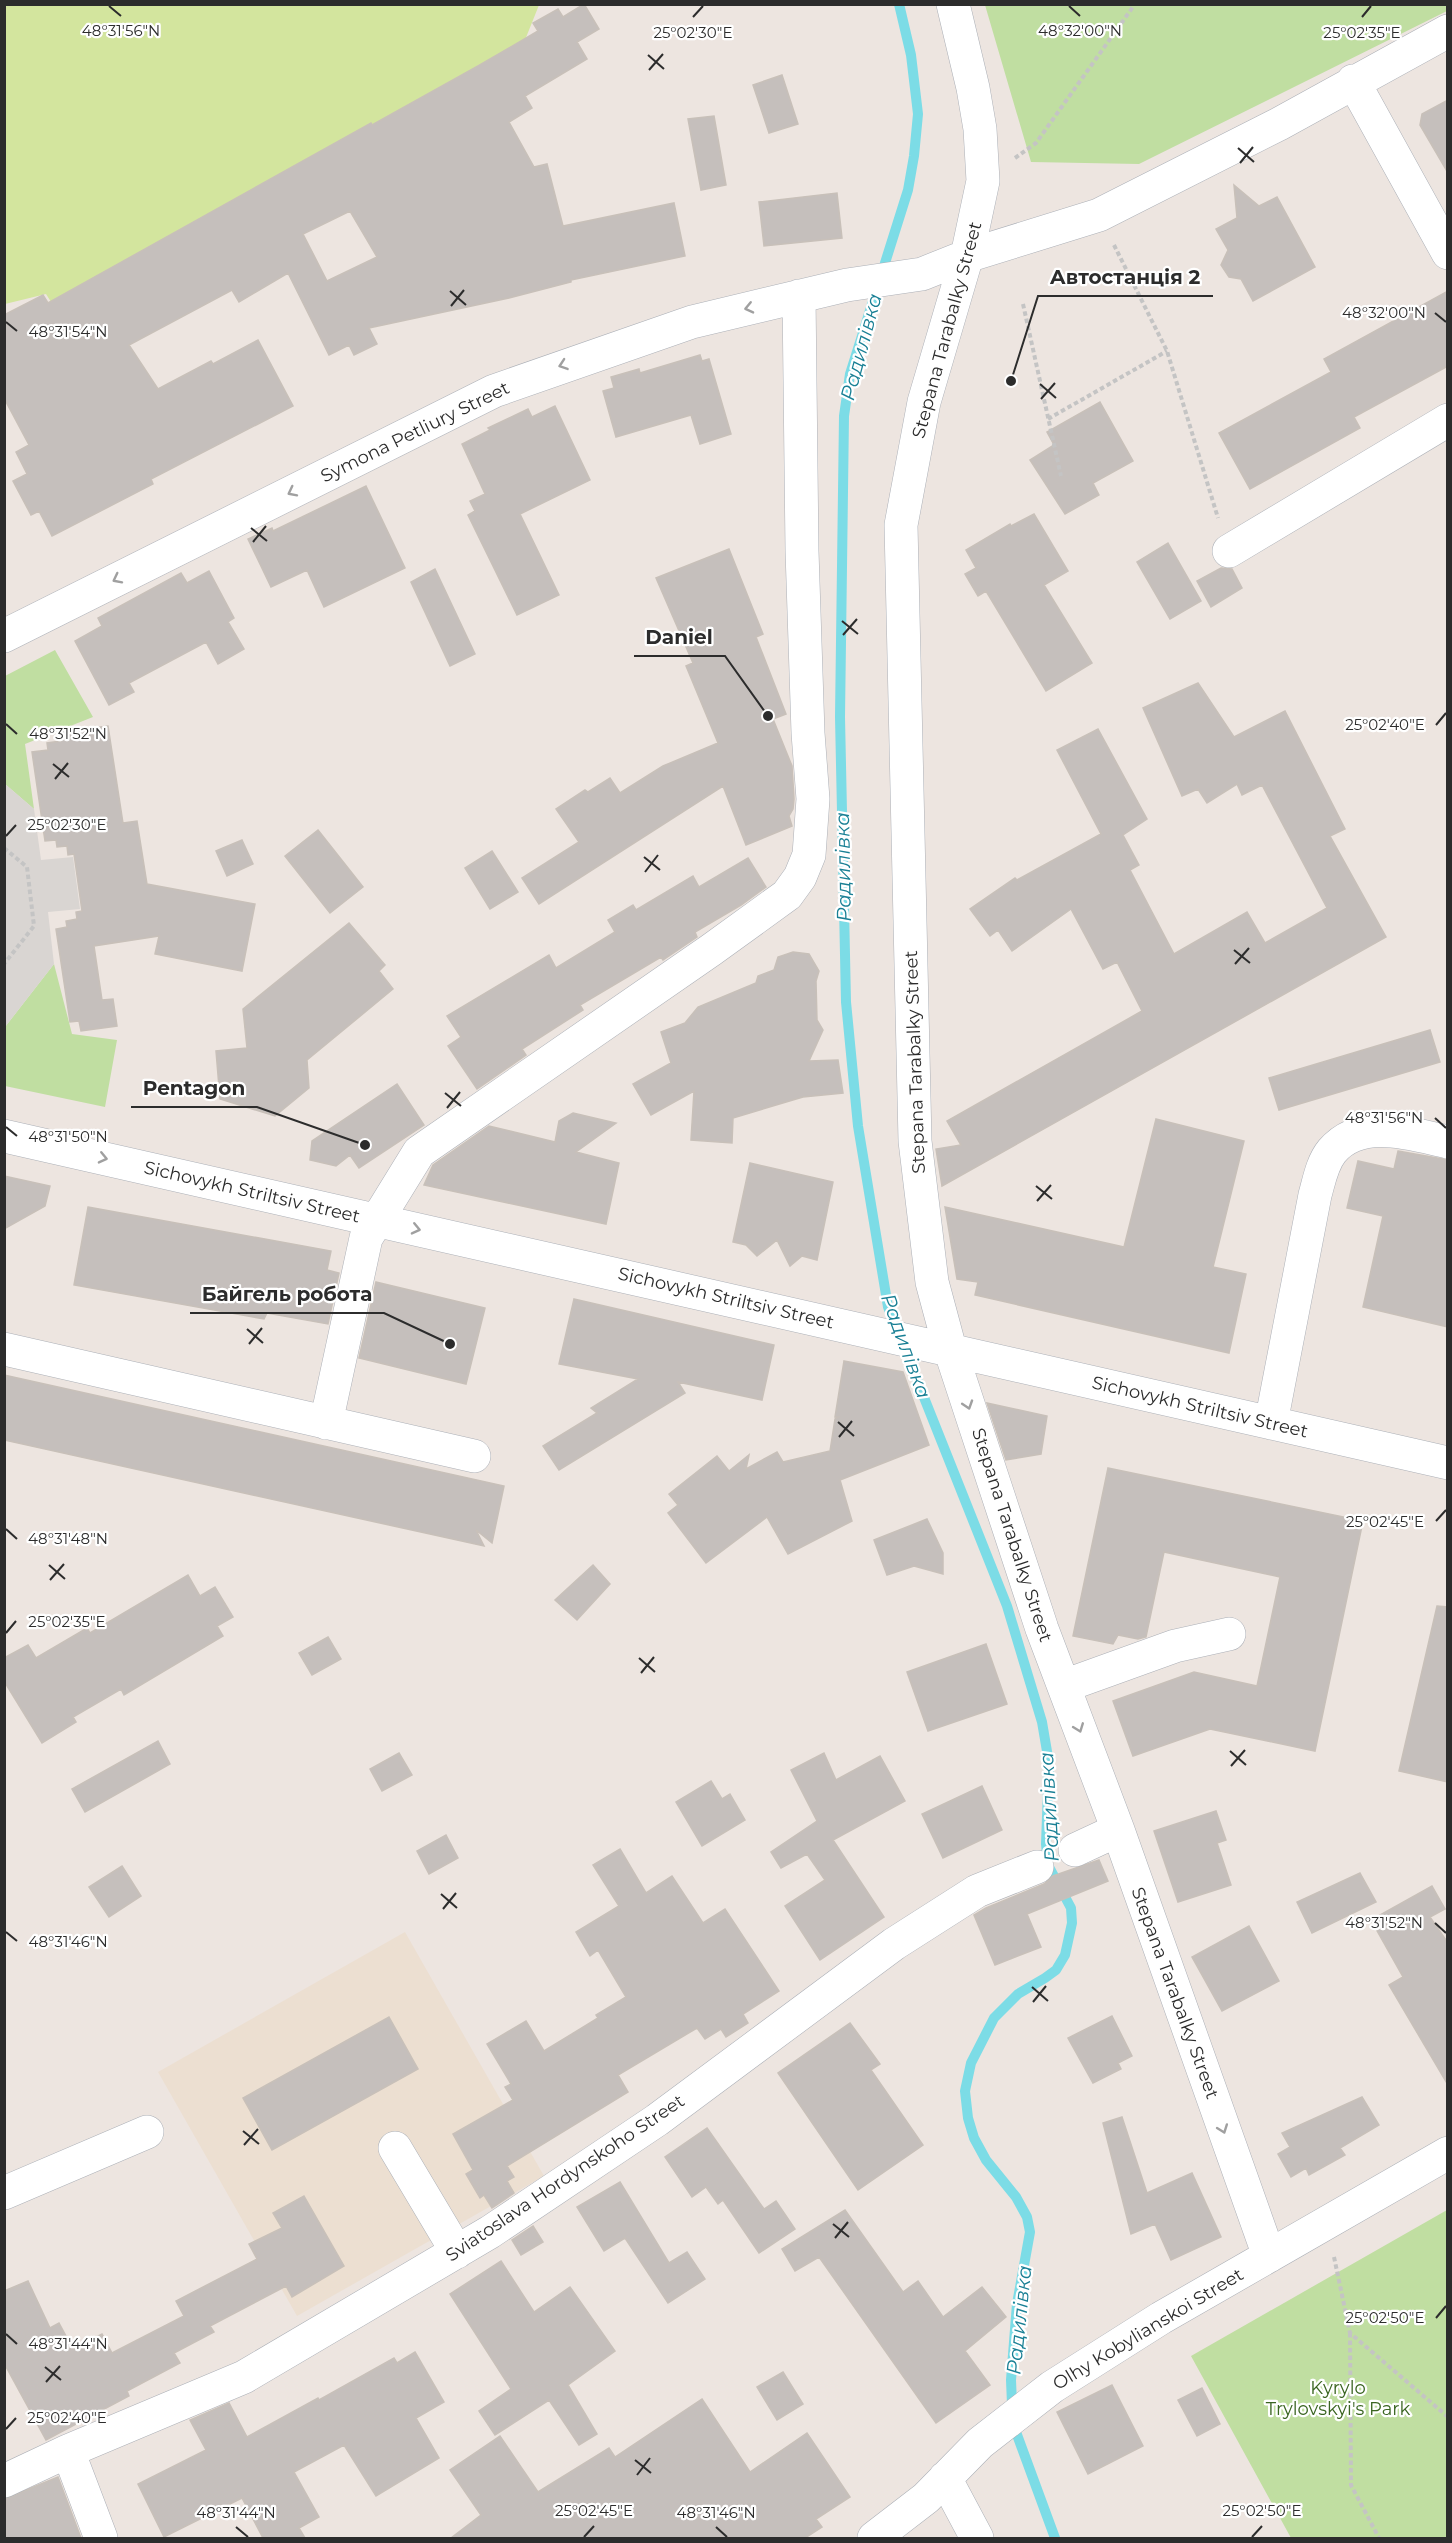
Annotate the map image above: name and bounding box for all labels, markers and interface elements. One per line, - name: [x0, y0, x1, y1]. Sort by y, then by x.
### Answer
- text: 48°31'56"N: [82, 21, 160, 40]
- text: 48°32'00"N: [1038, 21, 1122, 40]
- text: 25°02'30"E: [654, 23, 733, 42]
- text: 25°02'35"E: [1323, 23, 1401, 42]
- street label: Stepana Tarabalky Street: [907, 219, 987, 441]
- callout: Автостанція 2: [1038, 258, 1213, 296]
- text: Автостанція 2: [1050, 265, 1200, 289]
- water label: Радилівка: [835, 291, 887, 403]
- one-way arrow: [745, 300, 755, 313]
- text: 48°32'00"N: [1342, 303, 1426, 322]
- text: 48°31'54"N: [29, 322, 107, 341]
- one-way arrow: [558, 358, 569, 371]
- street label: Symona Petliury Street: [317, 377, 513, 487]
- one-way arrow: [287, 485, 298, 496]
- one-way arrow: [113, 572, 124, 584]
- callout: Daniel: [634, 618, 725, 656]
- text: Daniel: [645, 625, 713, 649]
- text: 25°02'40"E: [1345, 715, 1425, 734]
- text: 48°31'52"N: [29, 724, 107, 743]
- water label: Радилівка: [830, 812, 856, 922]
- text: 25°02'30"E: [28, 815, 107, 834]
- street label: Stepana Tarabalky Street: [900, 950, 930, 1174]
- callout: Pentagon: [131, 1069, 257, 1107]
- text: Pentagon: [143, 1076, 245, 1100]
- text: 48°31'56"N: [1345, 1108, 1423, 1127]
- text: 48°31'50"N: [28, 1127, 108, 1146]
- one-way arrow: [97, 1151, 107, 1164]
- street label: Sichovykh Striltsiv Street: [142, 1156, 362, 1228]
- one-way arrow: [410, 1221, 420, 1234]
- street label: Sichovykh Striltsiv Street: [616, 1262, 836, 1334]
- callout: Байгель робота: [190, 1275, 384, 1313]
- text: Байгель робота: [202, 1282, 372, 1306]
- water label: Радилівка: [876, 1290, 936, 1402]
- street label: Sichovykh Striltsiv Street: [1090, 1371, 1310, 1443]
- one-way arrow: [961, 1399, 974, 1410]
- street label: Stepana Tarabalky Street: [967, 1425, 1057, 1645]
- text: 25°02'45"E: [1346, 1512, 1424, 1531]
- text: 48°31'48"N: [28, 1529, 108, 1548]
- text: 25°02'35"E: [28, 1612, 106, 1631]
- one-way arrow: [1072, 1722, 1085, 1733]
- water label: Радилівка: [1034, 1752, 1064, 1862]
- street label: Stepana Tarabalky Street: [1126, 1884, 1224, 2102]
- text: 48°31'52"N: [1345, 1913, 1423, 1932]
- text: 48°31'46"N: [28, 1932, 108, 1951]
- street label: Sviatoslava Hordynskoho Street: [441, 2090, 689, 2266]
- one-way arrow: [1216, 2123, 1229, 2134]
- street label: Olhy Kobylianskoi Street: [1049, 2263, 1247, 2395]
- water label: Радилівка: [1001, 2264, 1037, 2376]
- text: 25°02'50"E: [1346, 2308, 1424, 2327]
- text: 48°31'44"N: [28, 2334, 108, 2353]
- park label: Kyrylo Trylovskyi's Park: [1266, 2377, 1410, 2420]
- text: 25°02'40"E: [27, 2408, 107, 2427]
- text: 25°02'45"E: [555, 2501, 633, 2520]
- text: 25°02'50"E: [1223, 2501, 1301, 2520]
- text: 48°31'44"N: [196, 2503, 276, 2522]
- text: 48°31'46"N: [676, 2503, 756, 2522]

